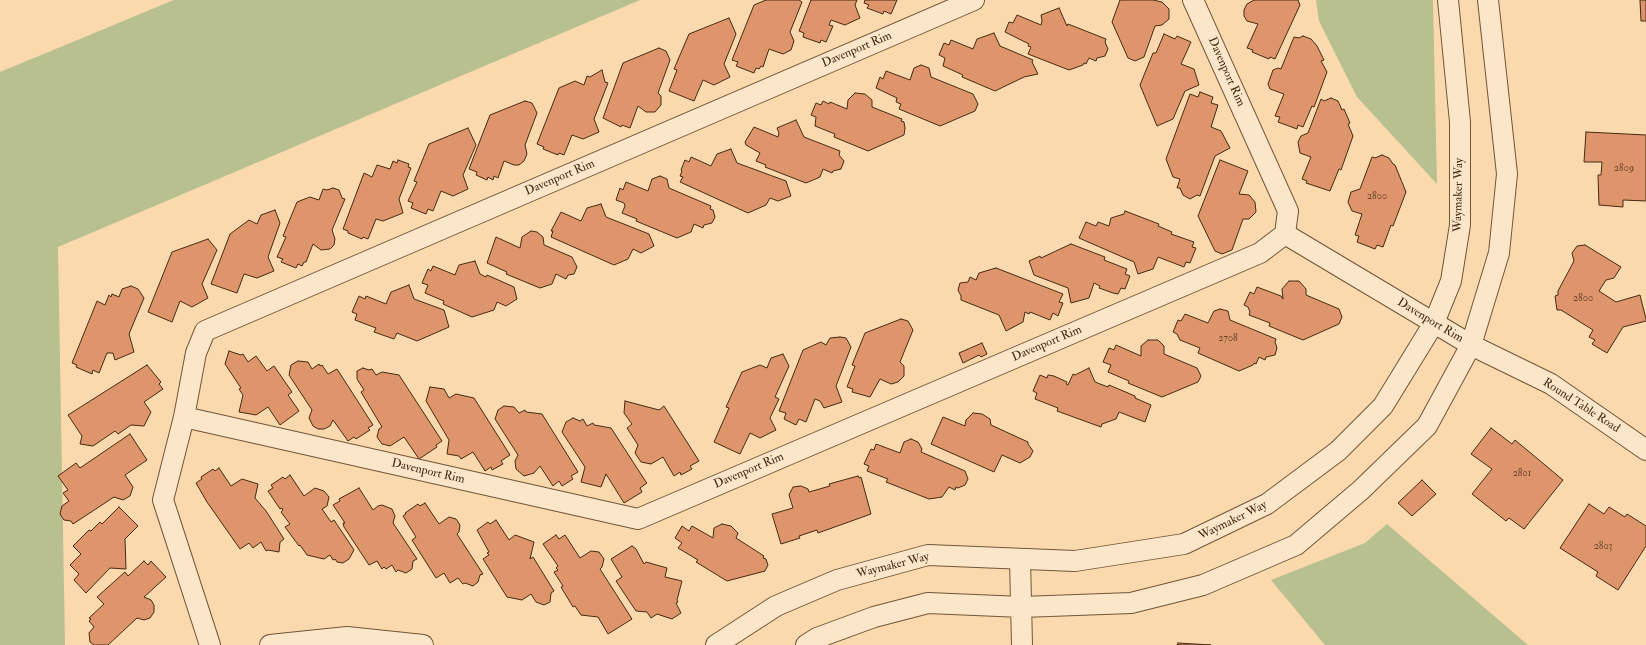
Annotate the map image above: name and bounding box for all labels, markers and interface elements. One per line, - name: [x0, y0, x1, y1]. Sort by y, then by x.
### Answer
- street label: Davenport Rim: [820, 29, 894, 71]
- street label: Davenport Rim: [1204, 35, 1248, 109]
- street label: Davenport Rim: [523, 157, 597, 199]
- street label: Waymaker Way: [1451, 158, 1467, 232]
- house number: 2809: [1614, 163, 1634, 175]
- house number: 2800: [1367, 191, 1387, 203]
- house number: 2800: [1573, 293, 1593, 305]
- street label: Davenport Rim: [1394, 296, 1466, 346]
- street label: Davenport Rim: [1010, 323, 1084, 365]
- house number: 2708: [1218, 333, 1238, 345]
- street label: Round Table Road: [1540, 376, 1622, 436]
- street label: Davenport Rim: [712, 450, 786, 492]
- street label: Davenport Rim: [390, 457, 466, 487]
- house number: 2801: [1513, 468, 1531, 480]
- street label: Waymaker Way: [1196, 498, 1270, 544]
- house number: 2803: [1594, 541, 1612, 553]
- street label: Waymaker Way: [855, 550, 931, 582]

